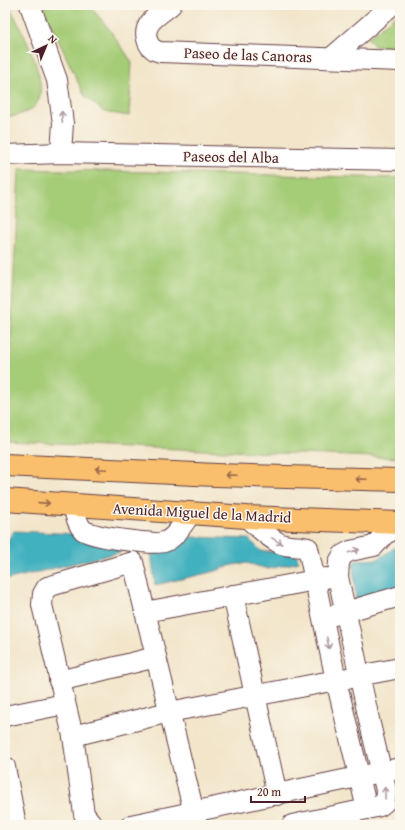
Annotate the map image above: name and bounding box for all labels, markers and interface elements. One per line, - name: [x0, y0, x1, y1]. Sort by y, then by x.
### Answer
- north arrow: [26, 26, 66, 66]
- text: N: [45, 30, 62, 48]
- street label: Paseo de las Canoras: [183, 42, 313, 67]
- one-way arrow: [59, 111, 66, 124]
- street label: Paseos del Alba: [183, 145, 279, 168]
- one-way arrow: [95, 466, 108, 473]
- one-way arrow: [225, 471, 238, 479]
- one-way arrow: [355, 475, 368, 483]
- street label: Avenida Miguel de la Madrid: [112, 497, 292, 528]
- one-way arrow: [37, 499, 50, 507]
- one-way arrow: [271, 537, 283, 545]
- one-way arrow: [347, 547, 360, 554]
- one-way arrow: [325, 636, 333, 649]
- scale bar: [251, 778, 305, 804]
- text: 20 m: [257, 783, 281, 800]
- one-way arrow: [381, 787, 389, 800]

